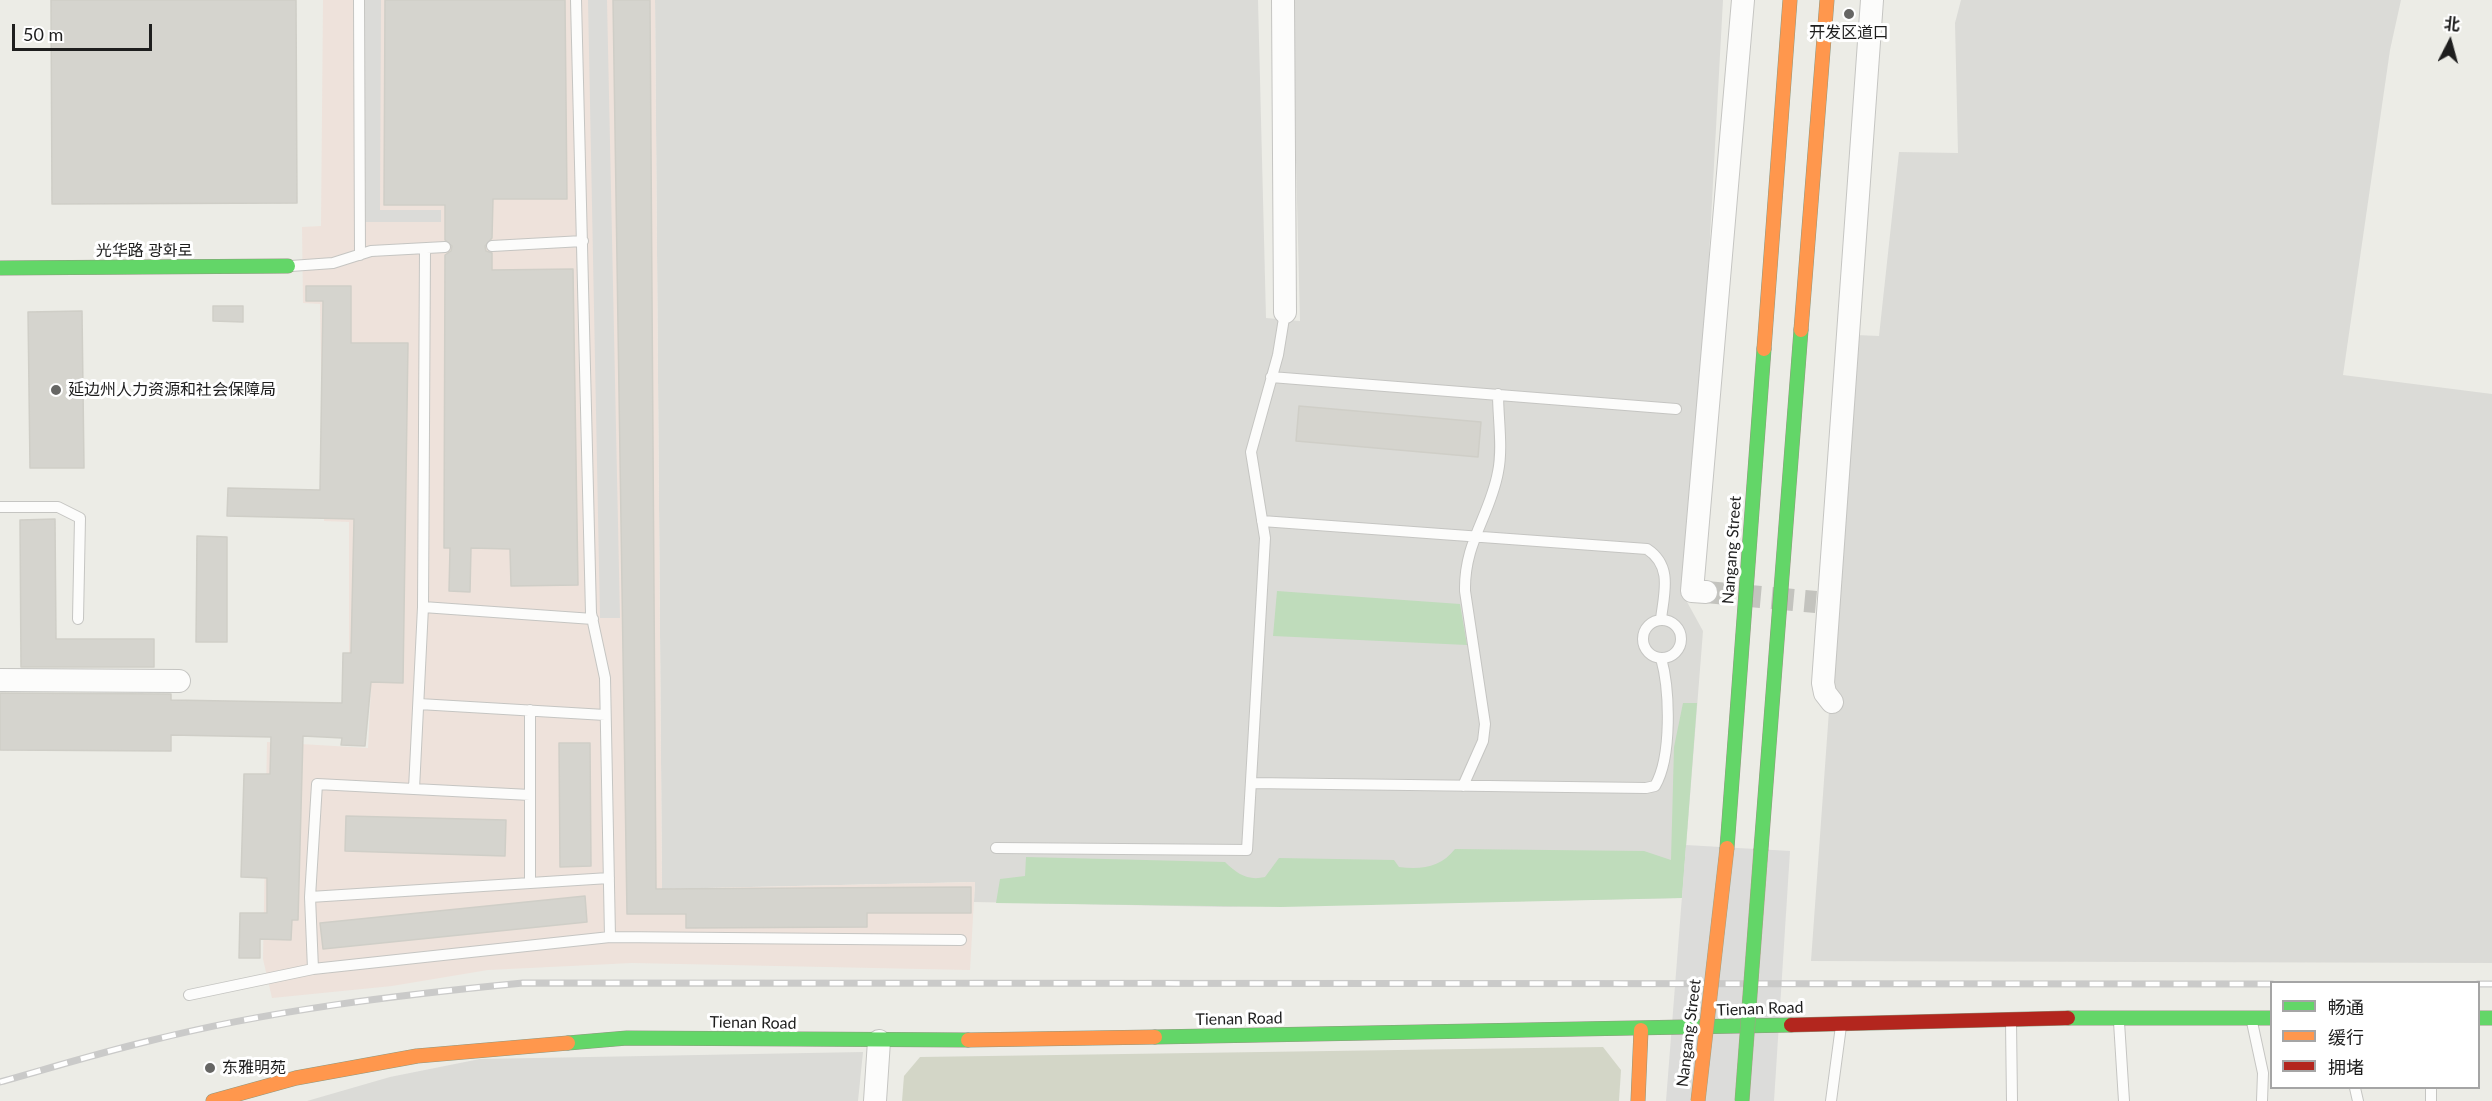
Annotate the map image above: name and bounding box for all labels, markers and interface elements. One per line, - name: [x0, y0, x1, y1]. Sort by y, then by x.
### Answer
- marker: 开发区道口: [1842, 7, 1856, 21]
- scale bar: [15, 12, 154, 50]
- north arrow: [2420, 12, 2480, 72]
- text: 北: [2443, 13, 2461, 34]
- text: 50 m: [23, 23, 63, 45]
- place label: 开发区道口: [1809, 23, 1889, 43]
- street label: 光华路 광화로: [96, 241, 192, 261]
- place label: 延边州人力资源和社会保障局: [68, 380, 276, 400]
- marker: 延边州人力资源和社会保障局: [49, 383, 63, 397]
- street label: Nangang Street: [1719, 495, 1745, 605]
- street label: Nangang Street: [1673, 978, 1705, 1088]
- legend: [2270, 981, 2480, 1089]
- text: 畅通: [2328, 996, 2364, 1018]
- street label: Tienan Road: [1716, 998, 1804, 1020]
- street label: Tienan Road: [1195, 1009, 1283, 1029]
- street label: Tienan Road: [709, 1013, 797, 1033]
- text: 缓行: [2328, 1026, 2364, 1048]
- text: 拥堵: [2328, 1056, 2364, 1078]
- place label: 东雅明苑: [222, 1058, 286, 1078]
- marker: 东雅明苑: [203, 1061, 217, 1075]

